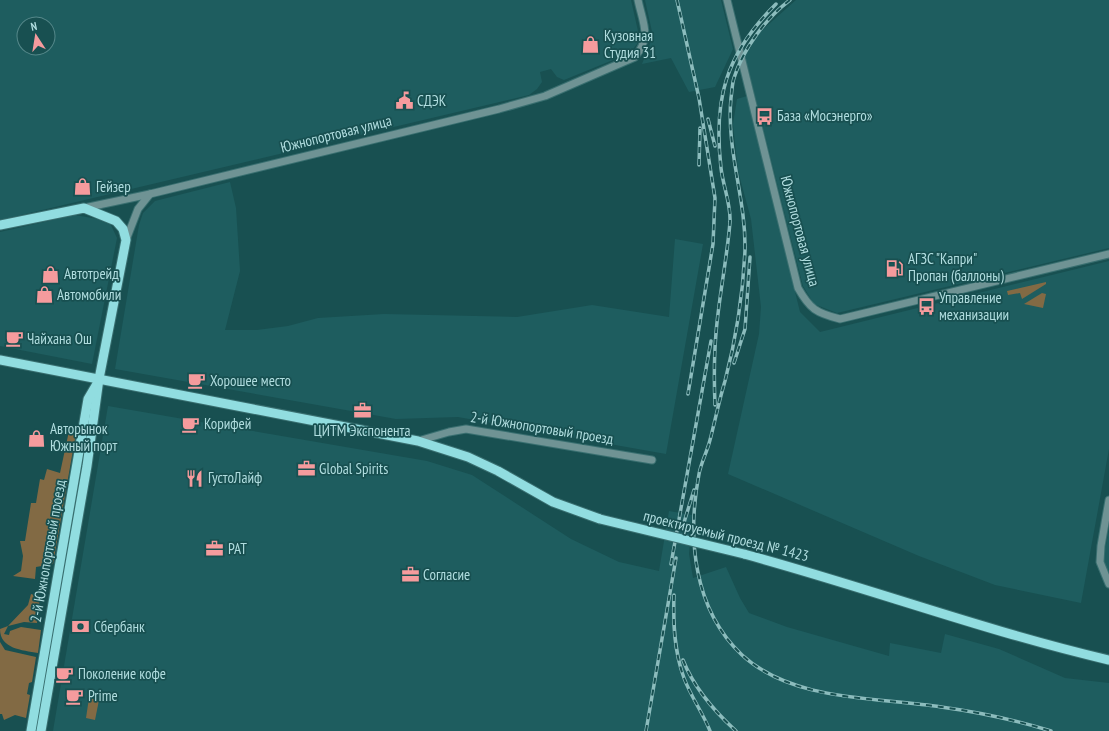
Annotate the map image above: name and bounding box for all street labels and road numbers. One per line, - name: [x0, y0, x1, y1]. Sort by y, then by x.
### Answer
- street label: Южнопортовая улица: [278, 111, 393, 157]
- street label: Южнопортовая улица: [777, 173, 824, 288]
- street label: 2-й Южнопортовый проезд: [469, 407, 615, 448]
- street label: 2-й Южнопортовый проезд: [26, 478, 69, 624]
- street label: проектируемый проезд № 1423: [641, 506, 811, 565]

